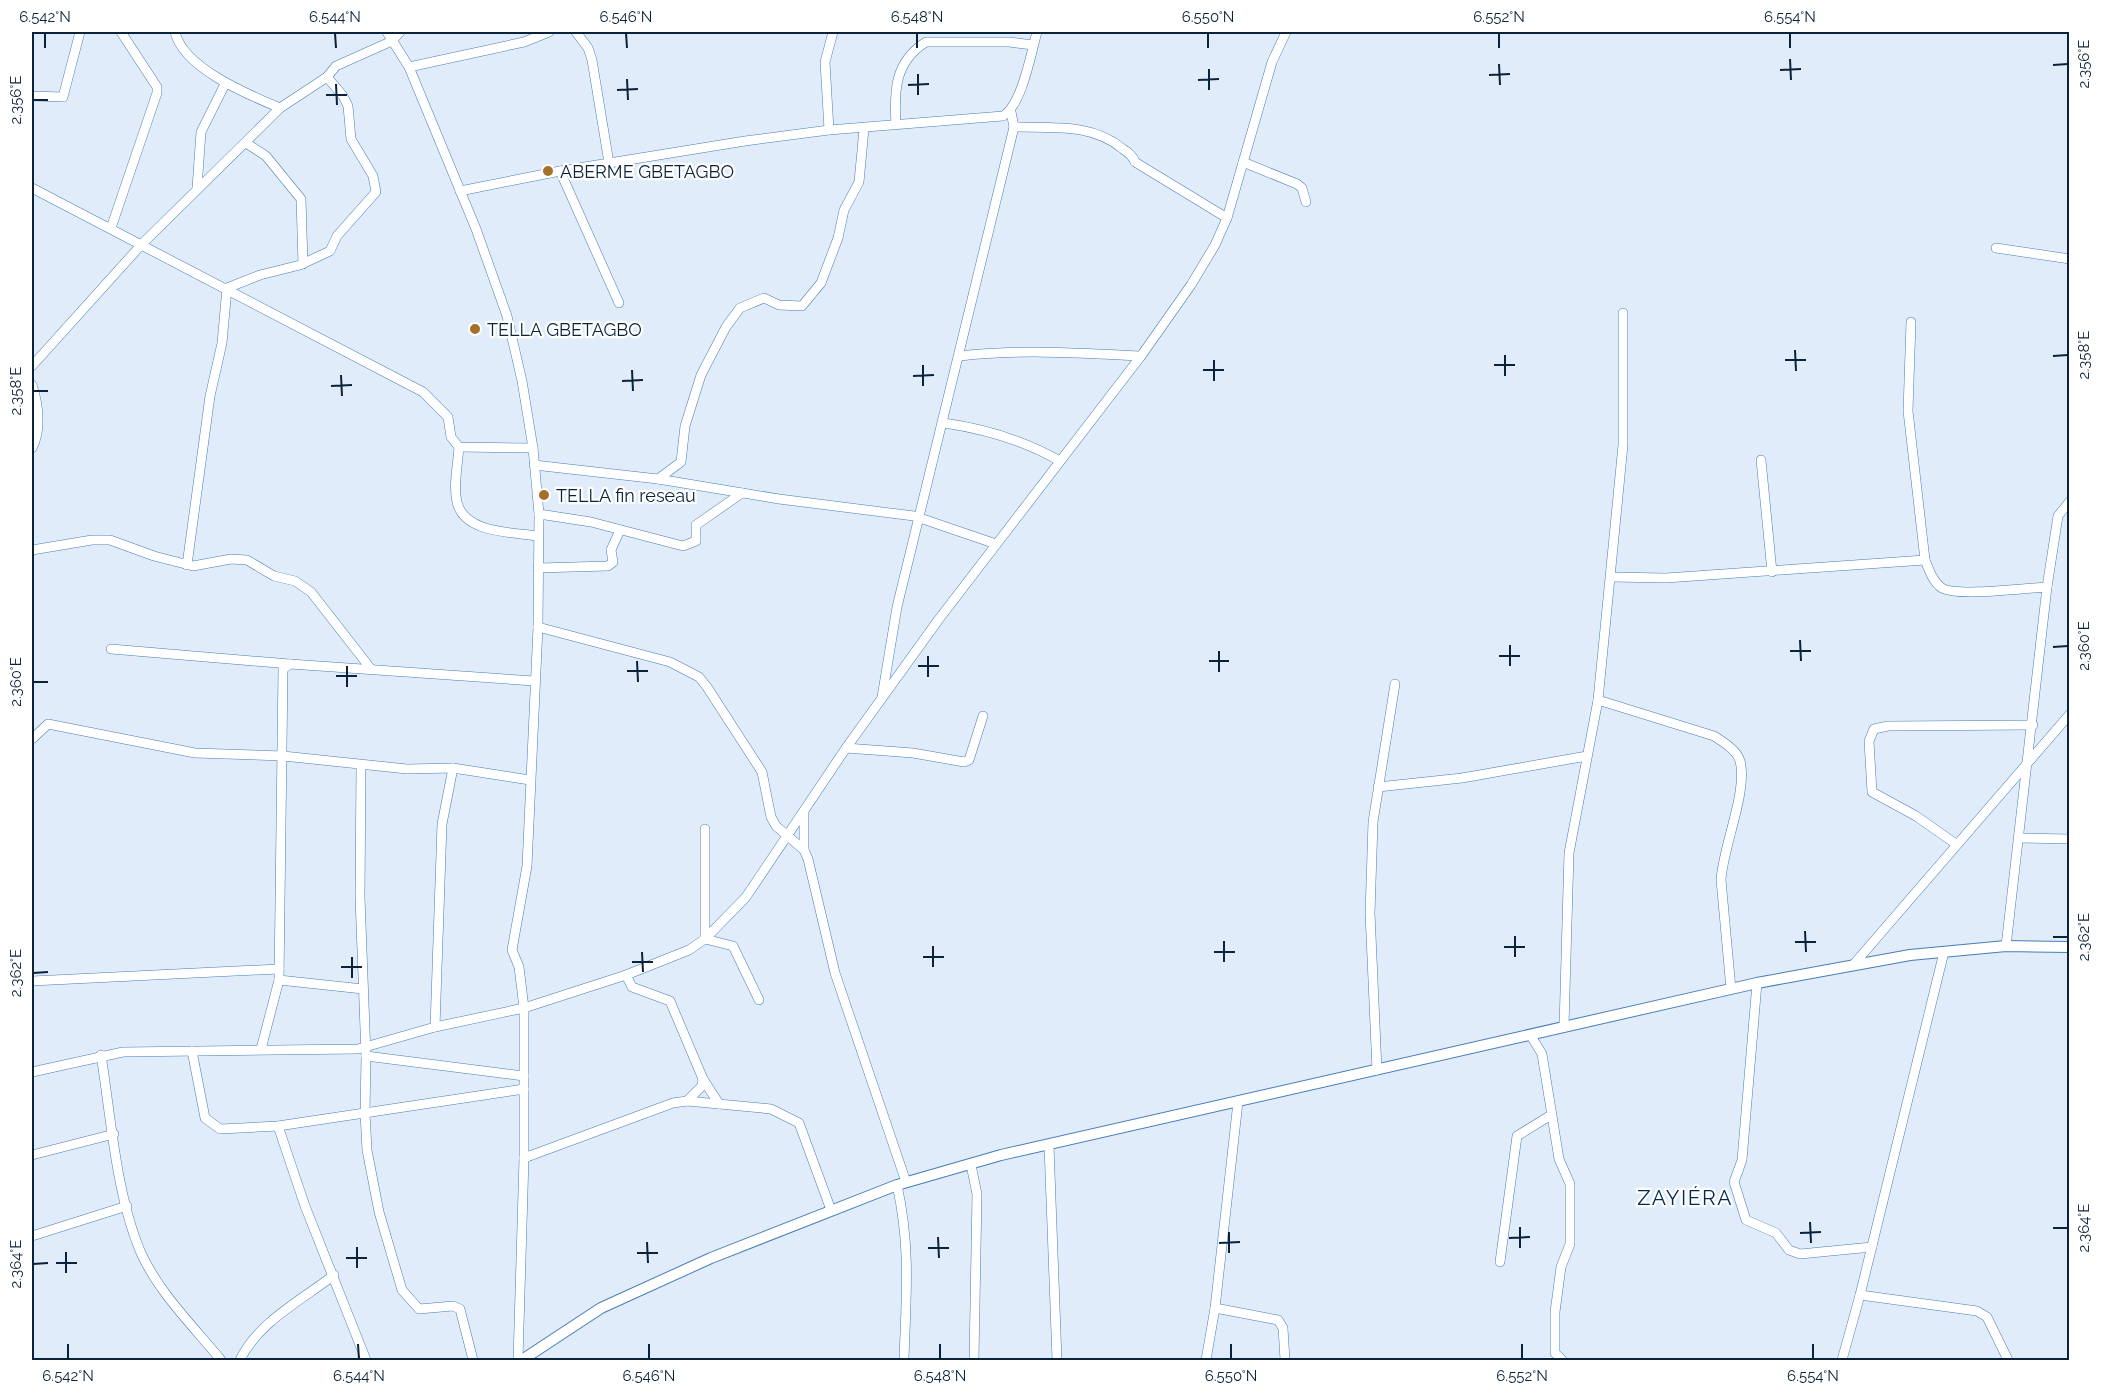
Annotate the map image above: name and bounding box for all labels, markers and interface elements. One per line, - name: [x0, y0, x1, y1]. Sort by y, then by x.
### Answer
- text: 6.542°N: [19, 8, 71, 26]
- text: 6.544°N: [309, 8, 361, 26]
- text: 6.546°N: [600, 8, 652, 26]
- text: 6.548°N: [891, 8, 943, 26]
- text: 6.550°N: [1182, 8, 1234, 26]
- text: 6.552°N: [1473, 8, 1525, 26]
- text: 6.554°N: [1764, 8, 1816, 26]
- text: 2.356°E: [2075, 39, 2093, 89]
- text: 2.356°E: [7, 75, 25, 125]
- place label: ABERME GBETAGBO: [560, 161, 734, 182]
- marker: ABERME GBETAGBO: [541, 164, 555, 178]
- place label: TELLA GBETAGBO: [487, 319, 642, 340]
- marker: TELLA GBETAGBO: [468, 322, 482, 336]
- text: 2.358°E: [2075, 331, 2093, 379]
- text: 2.358°E: [7, 367, 25, 415]
- place label: TELLA fin reseau: [556, 485, 696, 506]
- marker: TELLA fin reseau: [537, 488, 551, 502]
- text: 2.360°E: [2075, 621, 2093, 671]
- text: 2.360°E: [7, 657, 25, 707]
- text: 2.362°E: [2075, 913, 2093, 961]
- text: 2.362°E: [7, 949, 25, 997]
- district label: ZAYIÉRA: [1637, 1185, 1733, 1210]
- text: 2.364°E: [2075, 1204, 2093, 1252]
- text: 2.364°E: [7, 1240, 25, 1288]
- text: 6.542°N: [42, 1367, 94, 1385]
- text: 6.544°N: [333, 1367, 385, 1385]
- text: 6.546°N: [623, 1367, 675, 1385]
- text: 6.548°N: [914, 1367, 966, 1385]
- text: 6.550°N: [1205, 1367, 1257, 1385]
- text: 6.552°N: [1496, 1367, 1548, 1385]
- text: 6.554°N: [1787, 1367, 1839, 1385]

